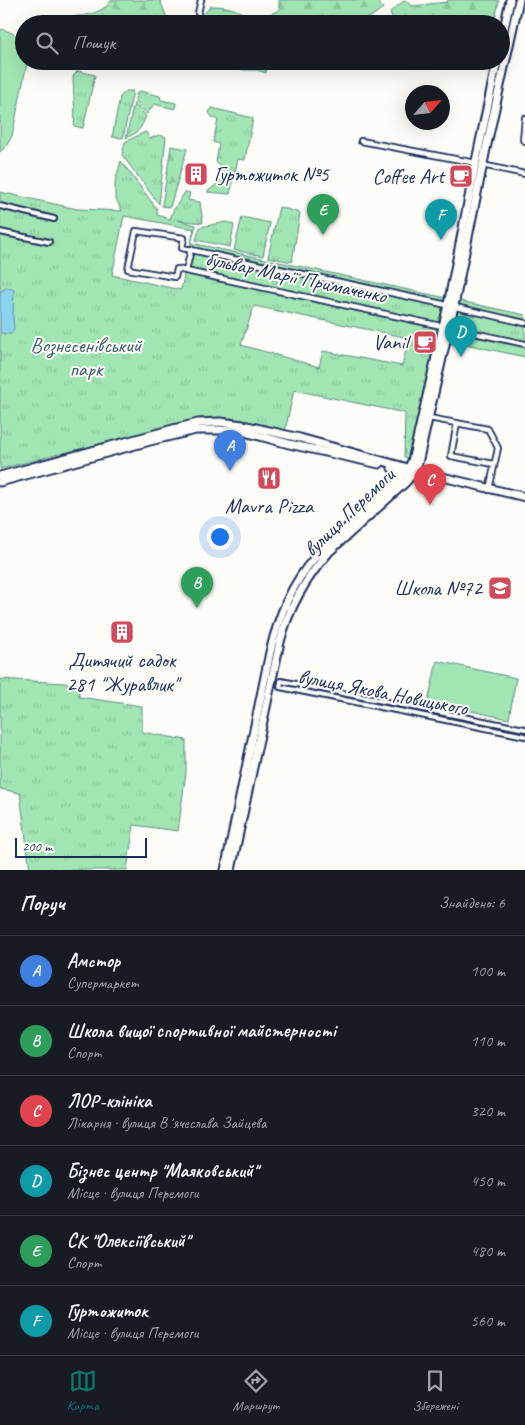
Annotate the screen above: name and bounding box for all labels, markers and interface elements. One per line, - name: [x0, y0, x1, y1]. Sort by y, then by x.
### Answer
- search box: [15, 15, 510, 70]
- icon: search: [33, 29, 61, 57]
- text: Пошук: [73, 31, 115, 55]
- north arrow: [405, 85, 450, 130]
- building icon: Гуртожиток №5: [183, 161, 209, 187]
- place label: Гуртожиток №5: [214, 161, 330, 187]
- place label: Coffee Art: [373, 163, 446, 189]
- cafe icon: Coffee Art: [448, 163, 474, 189]
- pin: E: [307, 194, 339, 235]
- pin: F: [425, 199, 457, 240]
- street label: бульвар Марії Примаченко: [203, 245, 390, 309]
- pin: D: [445, 316, 477, 357]
- place label: Vanil: [373, 329, 411, 355]
- cafe icon: Vanil: [412, 329, 438, 355]
- park label: Вознесенівський парк: [30, 332, 143, 382]
- pin: A: [214, 430, 246, 471]
- street label: вулиця Перемоги: [298, 461, 401, 562]
- pin: C: [414, 464, 446, 505]
- restaurant icon: Mavra Pizza: [256, 465, 282, 491]
- place label: Mavra Pizza: [225, 493, 315, 519]
- your location: [207, 524, 233, 550]
- pin: B: [181, 567, 213, 608]
- place label: Школа №72: [394, 575, 484, 601]
- school or university icon: Школа №72: [487, 575, 513, 601]
- building icon: Дитячий садок 281 "Журавлик": [109, 619, 135, 645]
- place label: Дитячий садок 281 "Журавлик": [66, 647, 182, 697]
- street label: вулиця Якова Новицького: [296, 663, 471, 721]
- scale bar: [15, 835, 148, 858]
- text: 200 m: [22, 838, 52, 855]
- text: Поруч: [20, 890, 65, 916]
- text: Знайдено: 6: [439, 893, 505, 913]
- text: Амстор: [67, 949, 120, 973]
- text: A: [32, 961, 40, 981]
- text: 100 m: [471, 961, 505, 981]
- text: Супермаркет: [67, 973, 138, 993]
- text: Школа вищої спортивної майстерності: [67, 1019, 336, 1043]
- text: B: [32, 1031, 40, 1051]
- text: 110 m: [471, 1031, 505, 1051]
- text: Спорт: [67, 1043, 102, 1063]
- text: ЛОР-клініка: [67, 1089, 151, 1113]
- text: C: [32, 1101, 40, 1121]
- text: 320 m: [471, 1101, 505, 1121]
- text: Лікарня · вулиця Вʼячеслава Зайцева: [67, 1113, 266, 1133]
- text: Бізнес центр "Маяковський": [67, 1159, 257, 1183]
- text: D: [31, 1171, 41, 1191]
- text: 450 m: [471, 1171, 505, 1191]
- text: Місце · вулиця Перемоги: [67, 1183, 198, 1203]
- text: СК "Олексіївський": [67, 1229, 189, 1253]
- text: E: [32, 1241, 40, 1261]
- text: 480 m: [471, 1241, 505, 1261]
- text: Спорт: [67, 1253, 102, 1273]
- text: Гуртожиток: [67, 1299, 148, 1323]
- text: F: [32, 1311, 40, 1331]
- text: 560 m: [471, 1311, 505, 1331]
- text: Місце · вулиця Перемоги: [67, 1323, 198, 1343]
- tab: Карта: [67, 1367, 99, 1414]
- tab: Маршрут: [233, 1367, 279, 1414]
- tab: Збережені: [413, 1367, 458, 1414]

